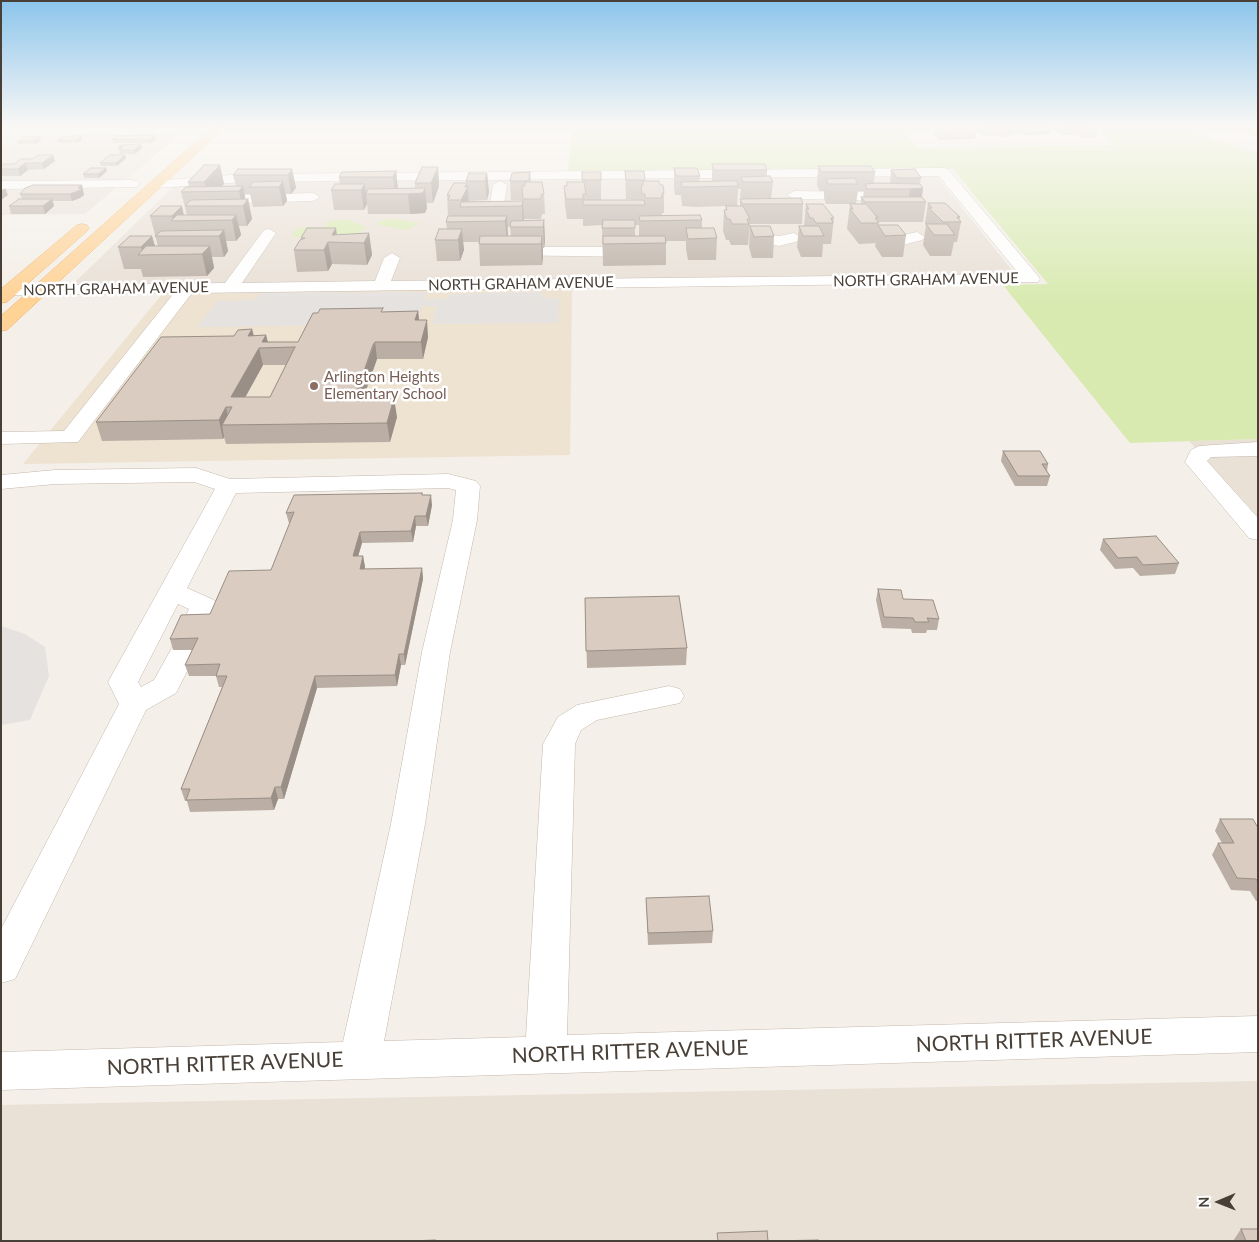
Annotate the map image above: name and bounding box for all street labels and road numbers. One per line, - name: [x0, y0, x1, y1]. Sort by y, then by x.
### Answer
- street label: NORTH GRAHAM AVENUE: [833, 269, 1019, 291]
- street label: NORTH GRAHAM AVENUE: [428, 273, 614, 295]
- street label: NORTH GRAHAM AVENUE: [23, 278, 209, 300]
- street label: NORTH RITTER AVENUE: [915, 1024, 1153, 1058]
- street label: NORTH RITTER AVENUE: [511, 1035, 749, 1069]
- street label: NORTH RITTER AVENUE: [106, 1047, 344, 1081]

